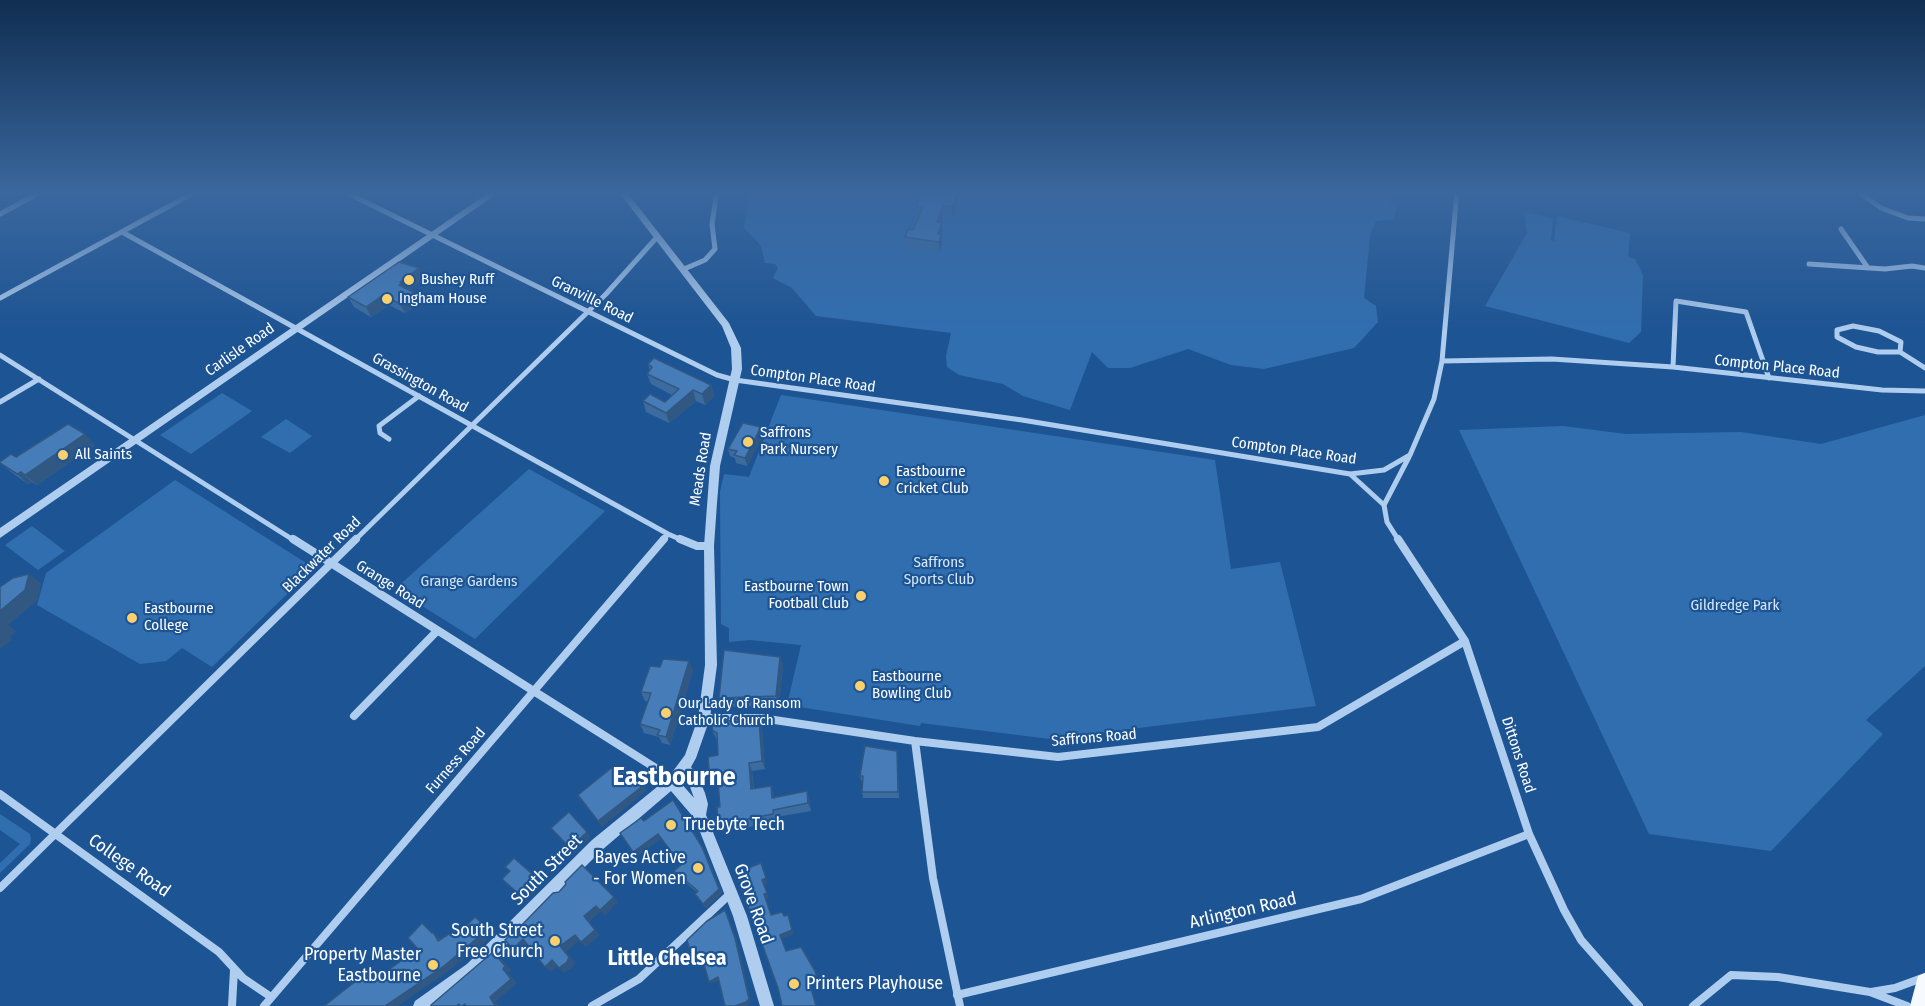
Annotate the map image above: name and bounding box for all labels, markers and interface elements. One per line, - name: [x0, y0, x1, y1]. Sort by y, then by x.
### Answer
- place label: Bushey Ruff: [421, 271, 494, 289]
- street label: Granville Road: [548, 272, 636, 328]
- marker: Bushey Ruff: [402, 273, 416, 287]
- place label: Ingham House: [399, 290, 487, 308]
- marker: Ingham House: [380, 292, 394, 306]
- street label: Carlisle Road: [202, 320, 278, 380]
- street label: Grassington Road: [369, 349, 471, 417]
- street label: Compton Place Road: [1713, 351, 1841, 383]
- street label: Compton Place Road: [749, 361, 877, 397]
- place label: Saffrons Park Nursery: [760, 424, 838, 459]
- street label: Meads Road: [686, 431, 716, 507]
- street label: Compton Place Road: [1230, 433, 1358, 469]
- marker: Saffrons Park Nursery: [741, 435, 755, 449]
- place label: All Saints: [75, 446, 132, 464]
- marker: All Saints: [56, 448, 70, 462]
- place label: Eastbourne Cricket Club: [896, 463, 969, 498]
- marker: Eastbourne Cricket Club: [877, 474, 891, 488]
- street label: Blackwater Road: [279, 513, 365, 597]
- park label: Saffrons Sports Club: [904, 554, 974, 589]
- street label: Grange Road: [352, 557, 428, 613]
- park label: Grange Gardens: [421, 573, 517, 591]
- place label: Eastbourne Town Football Club: [744, 578, 849, 613]
- marker: Eastbourne Town Football Club: [854, 589, 868, 603]
- park label: Gildredge Park: [1691, 597, 1779, 615]
- place label: Eastbourne College: [144, 600, 214, 635]
- marker: Eastbourne College: [125, 611, 139, 625]
- place label: Eastbourne Bowling Club: [872, 668, 951, 703]
- marker: Eastbourne Bowling Club: [853, 679, 867, 693]
- place label: Our Lady of Ransom Catholic Church: [678, 695, 801, 730]
- marker: Our Lady of Ransom Catholic Church: [659, 706, 673, 720]
- street label: Dittons Road: [1497, 715, 1539, 795]
- street label: Furness Road: [422, 724, 490, 798]
- street label: Saffrons Road: [1051, 725, 1137, 751]
- district label: Eastbourne: [612, 762, 736, 794]
- place label: Truebyte Tech: [683, 814, 785, 836]
- marker: Truebyte Tech: [664, 818, 678, 832]
- street label: College Road: [84, 830, 174, 902]
- street label: South Street: [507, 830, 587, 910]
- place label: Bayes Active - For Women: [593, 847, 686, 890]
- marker: Bayes Active - For Women: [691, 861, 705, 875]
- street label: Grove Road: [729, 861, 777, 947]
- street label: Arlington Road: [1187, 888, 1299, 934]
- place label: South Street Free Church: [451, 920, 543, 962]
- marker: South Street Free Church: [548, 934, 562, 948]
- place label: Property Master Eastbourne: [304, 944, 421, 986]
- district label: Little Chelsea: [608, 946, 726, 972]
- marker: Property Master Eastbourne: [426, 958, 440, 972]
- place label: Printers Playhouse: [806, 973, 943, 995]
- marker: Printers Playhouse: [787, 977, 801, 991]

